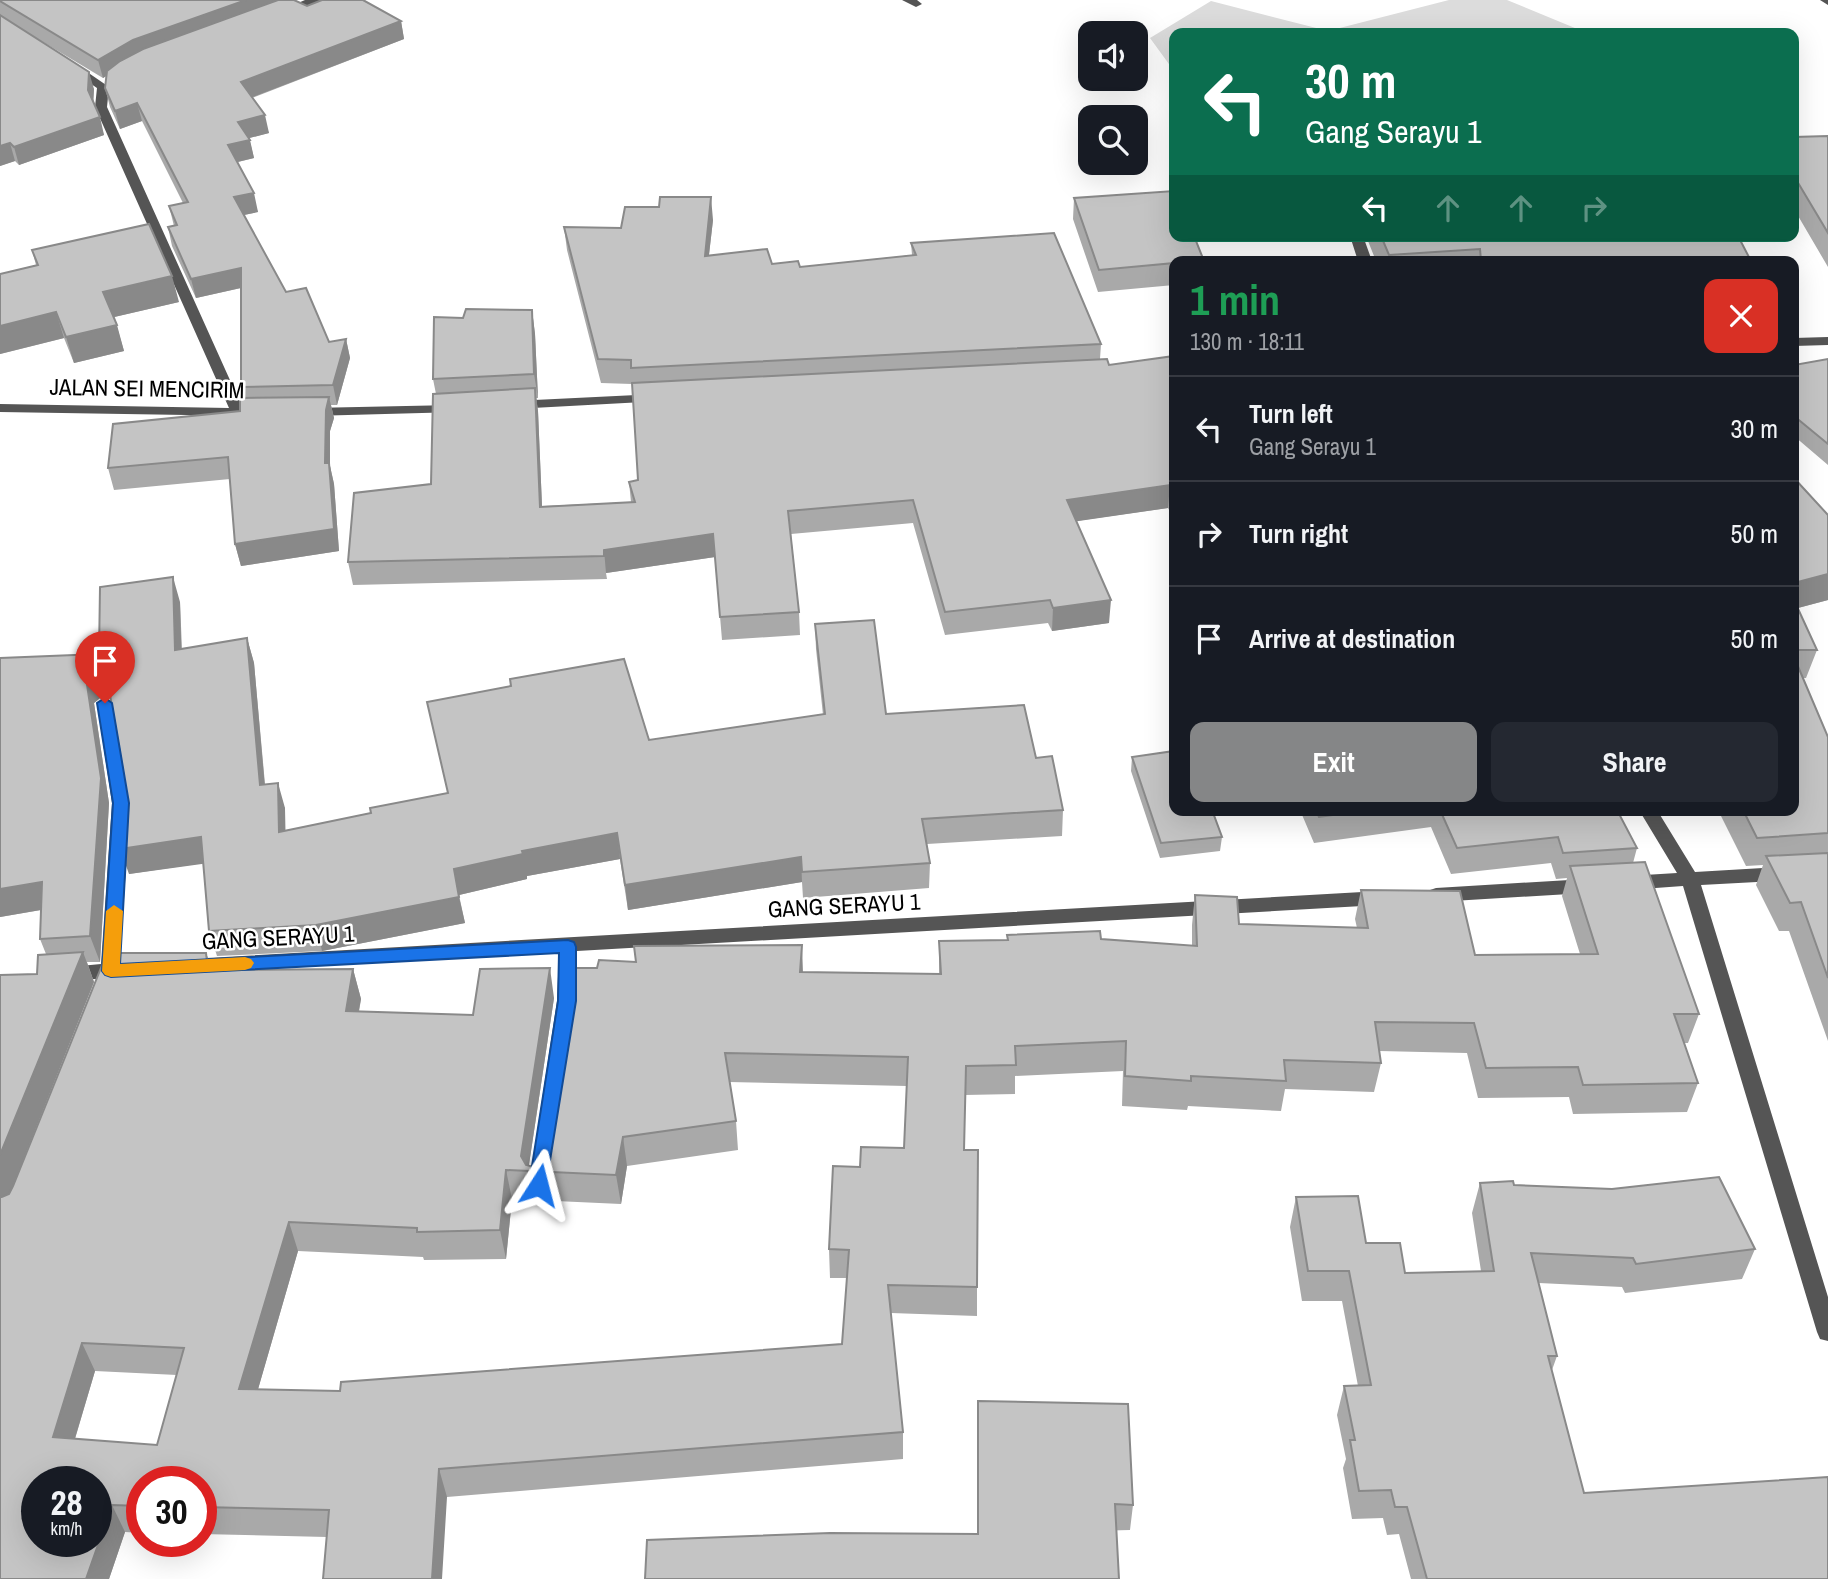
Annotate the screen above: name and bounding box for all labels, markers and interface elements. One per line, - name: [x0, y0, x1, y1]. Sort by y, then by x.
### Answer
- map controls: [1078, 21, 1148, 175]
- button: sound: [1078, 21, 1148, 91]
- text: 30 m: [1305, 47, 1397, 113]
- icon: left: [1190, 56, 1281, 147]
- button: search: [1078, 105, 1148, 175]
- text: Gang Serayu 1: [1305, 110, 1482, 153]
- icon: left: [1356, 189, 1394, 227]
- icon: ahead: [1429, 189, 1467, 227]
- icon: ahead: [1502, 189, 1540, 227]
- icon: right: [1575, 189, 1613, 227]
- text: 1 min: [1190, 272, 1280, 328]
- button: close: [1704, 279, 1778, 353]
- text: 130 m · 18:11: [1190, 326, 1304, 357]
- street label: JALAN SEI MENCIRIM: [49, 371, 245, 405]
- text: Turn left: [1249, 396, 1333, 431]
- icon: left: [1190, 410, 1228, 448]
- text: 30 m: [1731, 411, 1778, 446]
- text: Gang Serayu 1: [1249, 431, 1376, 462]
- icon: right: [1190, 515, 1228, 553]
- text: Turn right: [1249, 516, 1348, 551]
- text: 50 m: [1731, 516, 1778, 551]
- icon: arrive: [1190, 620, 1228, 658]
- text: Arrive at destination: [1249, 621, 1455, 656]
- text: 50 m: [1731, 621, 1778, 656]
- pin: [75, 631, 135, 703]
- icon: arrive: [86, 642, 124, 680]
- button: Exit: [1190, 722, 1477, 802]
- button: Share: [1491, 722, 1778, 802]
- street label: GANG SERAYU 1: [767, 885, 922, 924]
- street label: GANG SERAYU 1: [201, 917, 356, 956]
- position arrow: [502, 1148, 576, 1222]
- speed limit sign: 30: [126, 1466, 217, 1557]
- text: 28: [51, 1479, 82, 1526]
- text: km/h: [51, 1516, 83, 1541]

